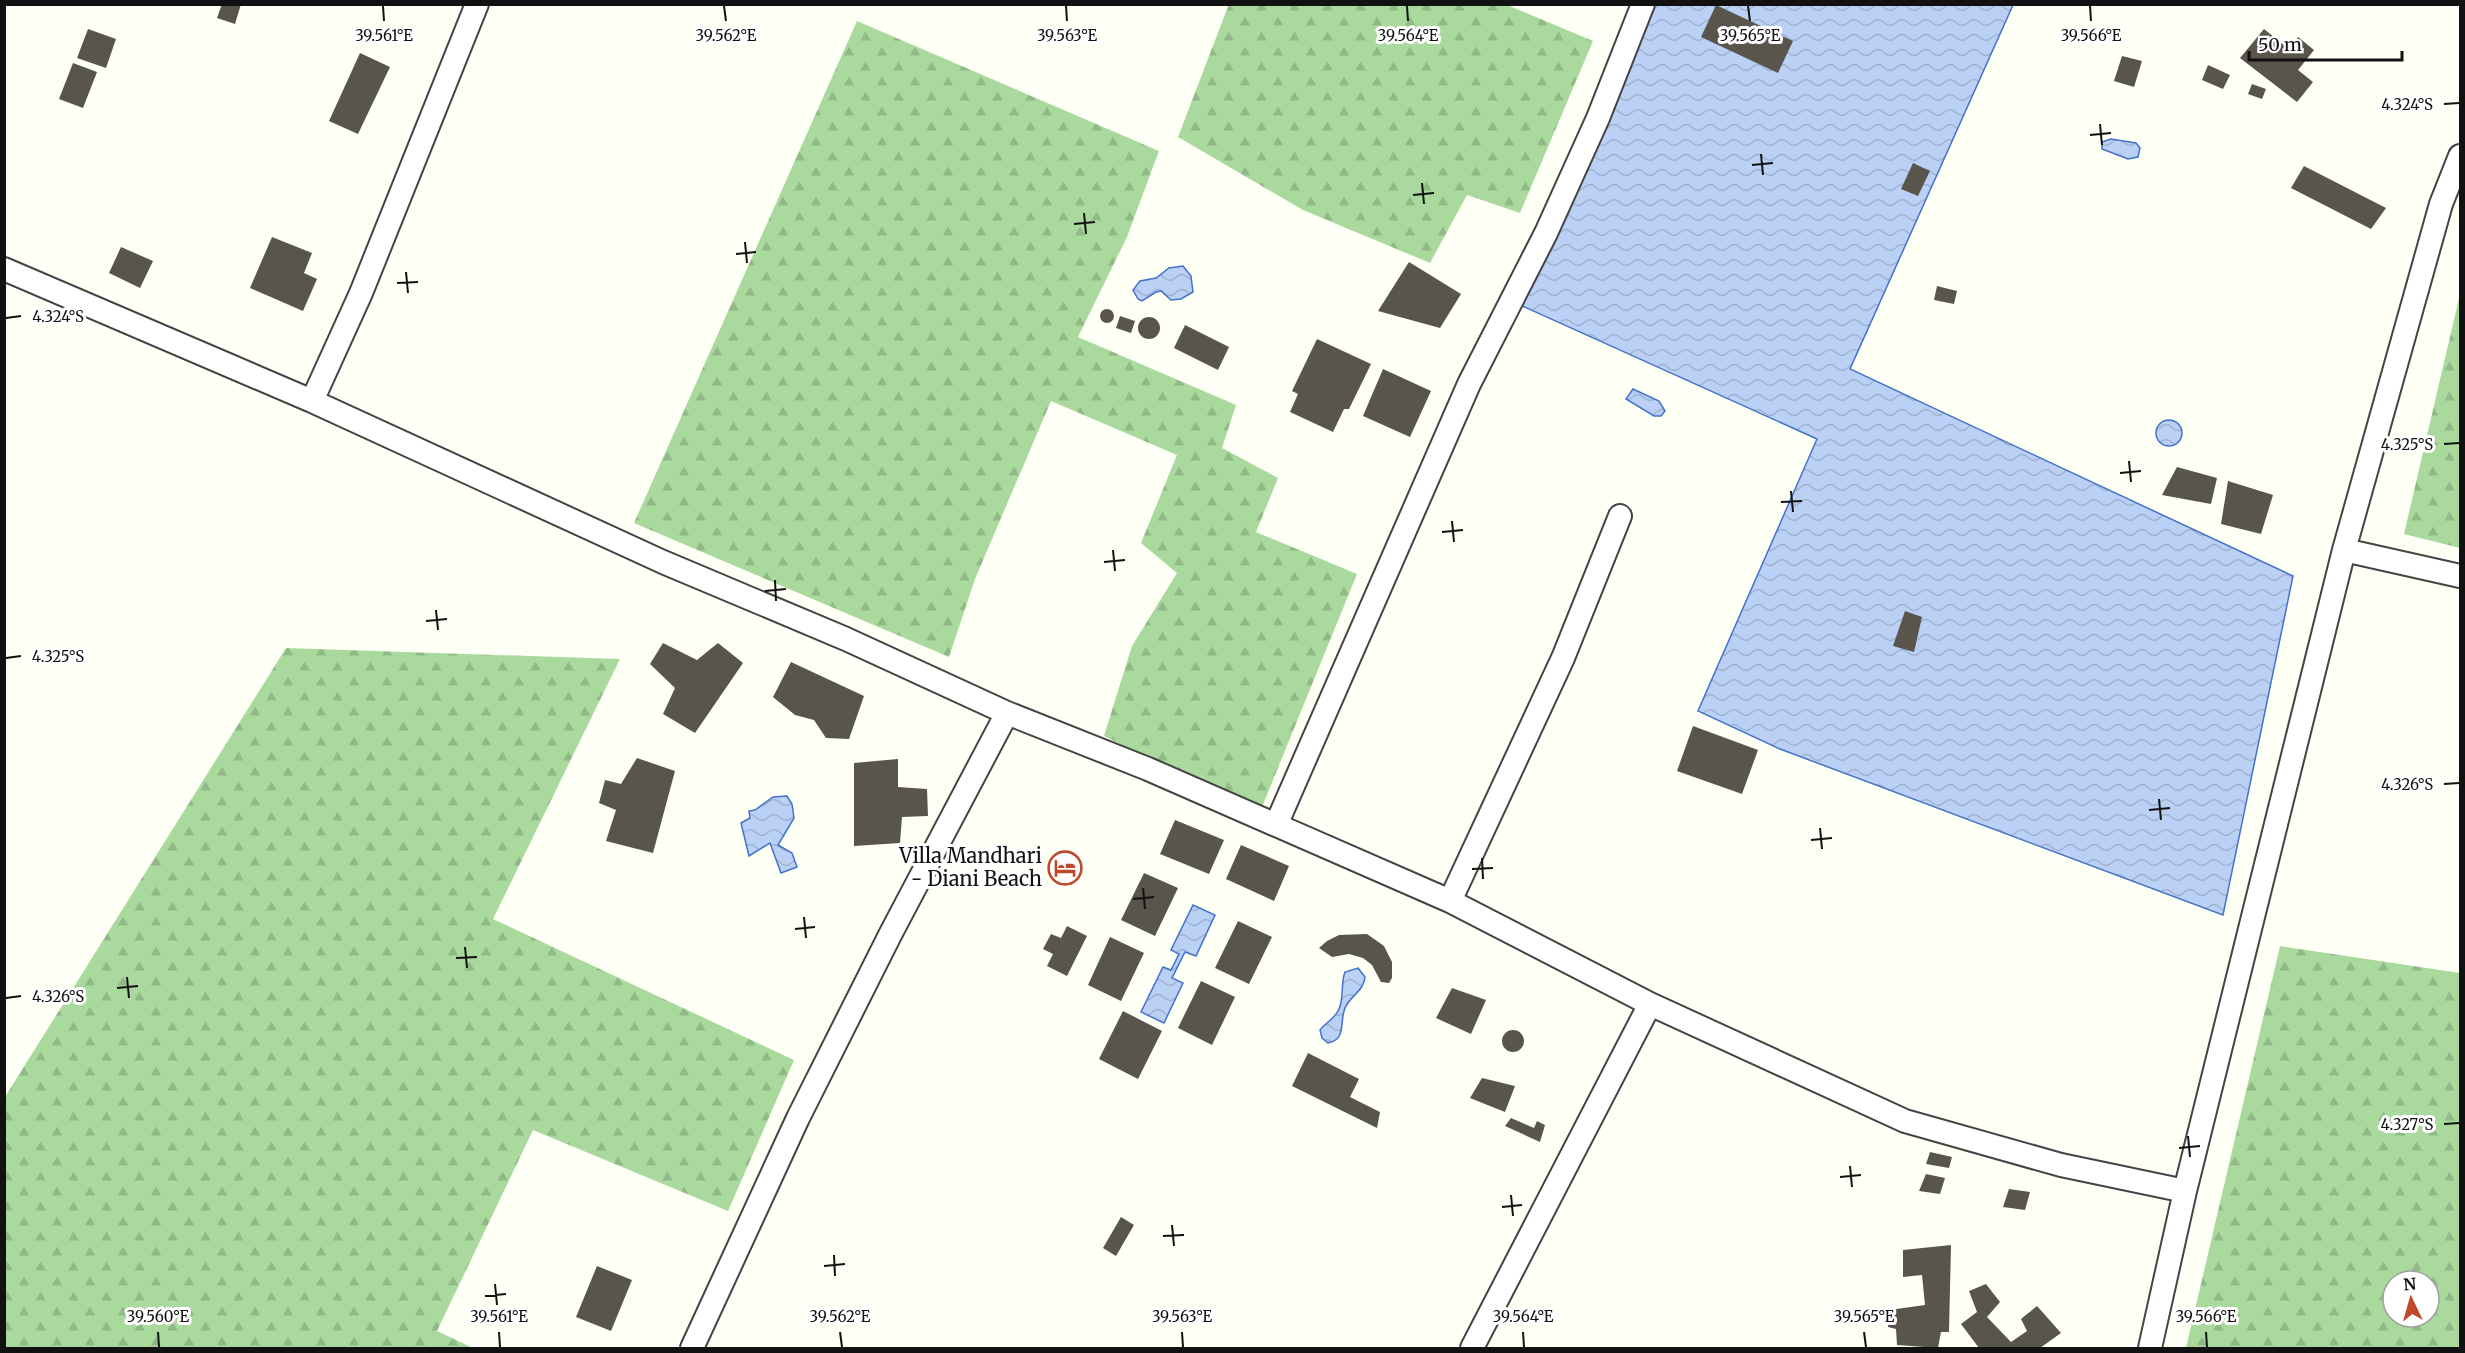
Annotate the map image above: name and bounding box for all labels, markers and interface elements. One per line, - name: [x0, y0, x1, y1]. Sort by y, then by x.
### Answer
- scale bar: [2249, 24, 2402, 62]
- text: 39.561°E: [355, 26, 413, 45]
- text: 39.562°E: [696, 26, 757, 45]
- text: 39.563°E: [1037, 26, 1098, 45]
- text: 39.564°E: [1378, 26, 1439, 45]
- text: 39.565°E: [1720, 26, 1781, 45]
- text: 39.566°E: [2061, 26, 2122, 45]
- text: 50 m: [2258, 33, 2302, 56]
- text: 4.324°S: [2381, 95, 2433, 114]
- text: 4.324°S: [32, 307, 84, 326]
- text: 4.325°S: [2381, 435, 2433, 454]
- text: 4.325°S: [32, 647, 84, 666]
- text: 4.326°S: [2381, 775, 2433, 794]
- place label: Villa Mandhari - Diani Beach: [898, 843, 1042, 891]
- hotel icon: Villa Mandhari - Diani Beach: [1047, 850, 1083, 886]
- text: 4.326°S: [32, 987, 84, 1006]
- text: 4.327°S: [2381, 1115, 2433, 1134]
- north arrow: [2381, 1269, 2441, 1329]
- text: N: [2403, 1274, 2417, 1295]
- text: 39.560°E: [127, 1307, 190, 1326]
- text: 39.561°E: [470, 1307, 528, 1326]
- text: 39.562°E: [810, 1307, 871, 1326]
- text: 39.563°E: [1152, 1307, 1213, 1326]
- text: 39.564°E: [1493, 1307, 1554, 1326]
- text: 39.565°E: [1834, 1307, 1895, 1326]
- text: 39.566°E: [2176, 1307, 2237, 1326]

